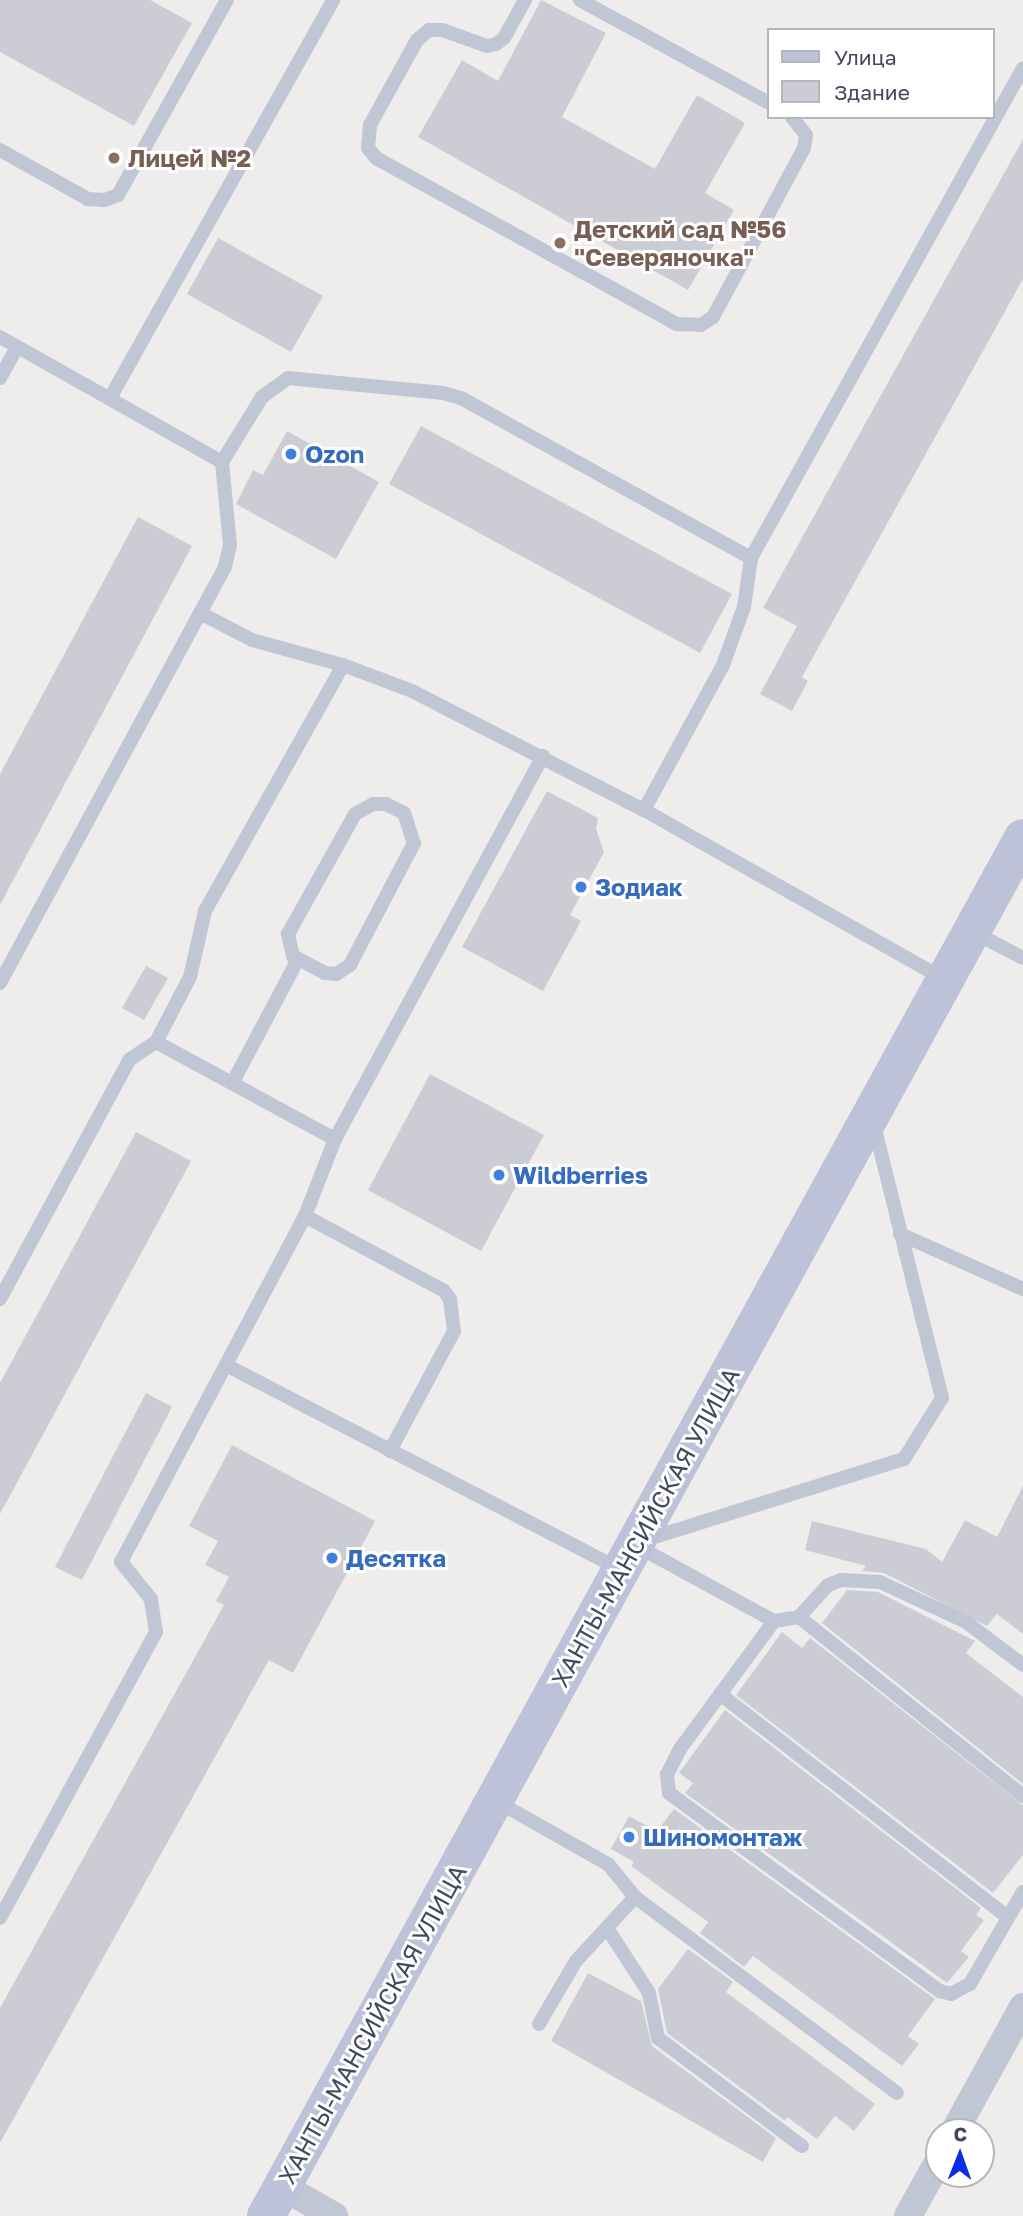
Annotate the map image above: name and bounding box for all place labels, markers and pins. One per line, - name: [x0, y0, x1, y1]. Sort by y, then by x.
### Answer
- place label: Лицей №2: [128, 144, 251, 172]
- marker: Лицей №2: [106, 150, 122, 166]
- place label: Детский сад №56 "Северяночка": [574, 215, 786, 271]
- marker: Детский сад №56 "Северяночка": [552, 235, 568, 251]
- place label: Ozon: [305, 440, 364, 468]
- marker: Ozon: [283, 446, 299, 462]
- place label: Зодиак: [595, 873, 683, 901]
- marker: Зодиак: [573, 879, 589, 895]
- place label: Wildberries: [513, 1161, 648, 1189]
- marker: Wildberries: [491, 1167, 507, 1183]
- place label: Десятка: [346, 1544, 446, 1572]
- marker: Десятка: [324, 1550, 340, 1566]
- place label: Шиномонтаж: [643, 1823, 802, 1851]
- marker: Шиномонтаж: [621, 1829, 637, 1845]

